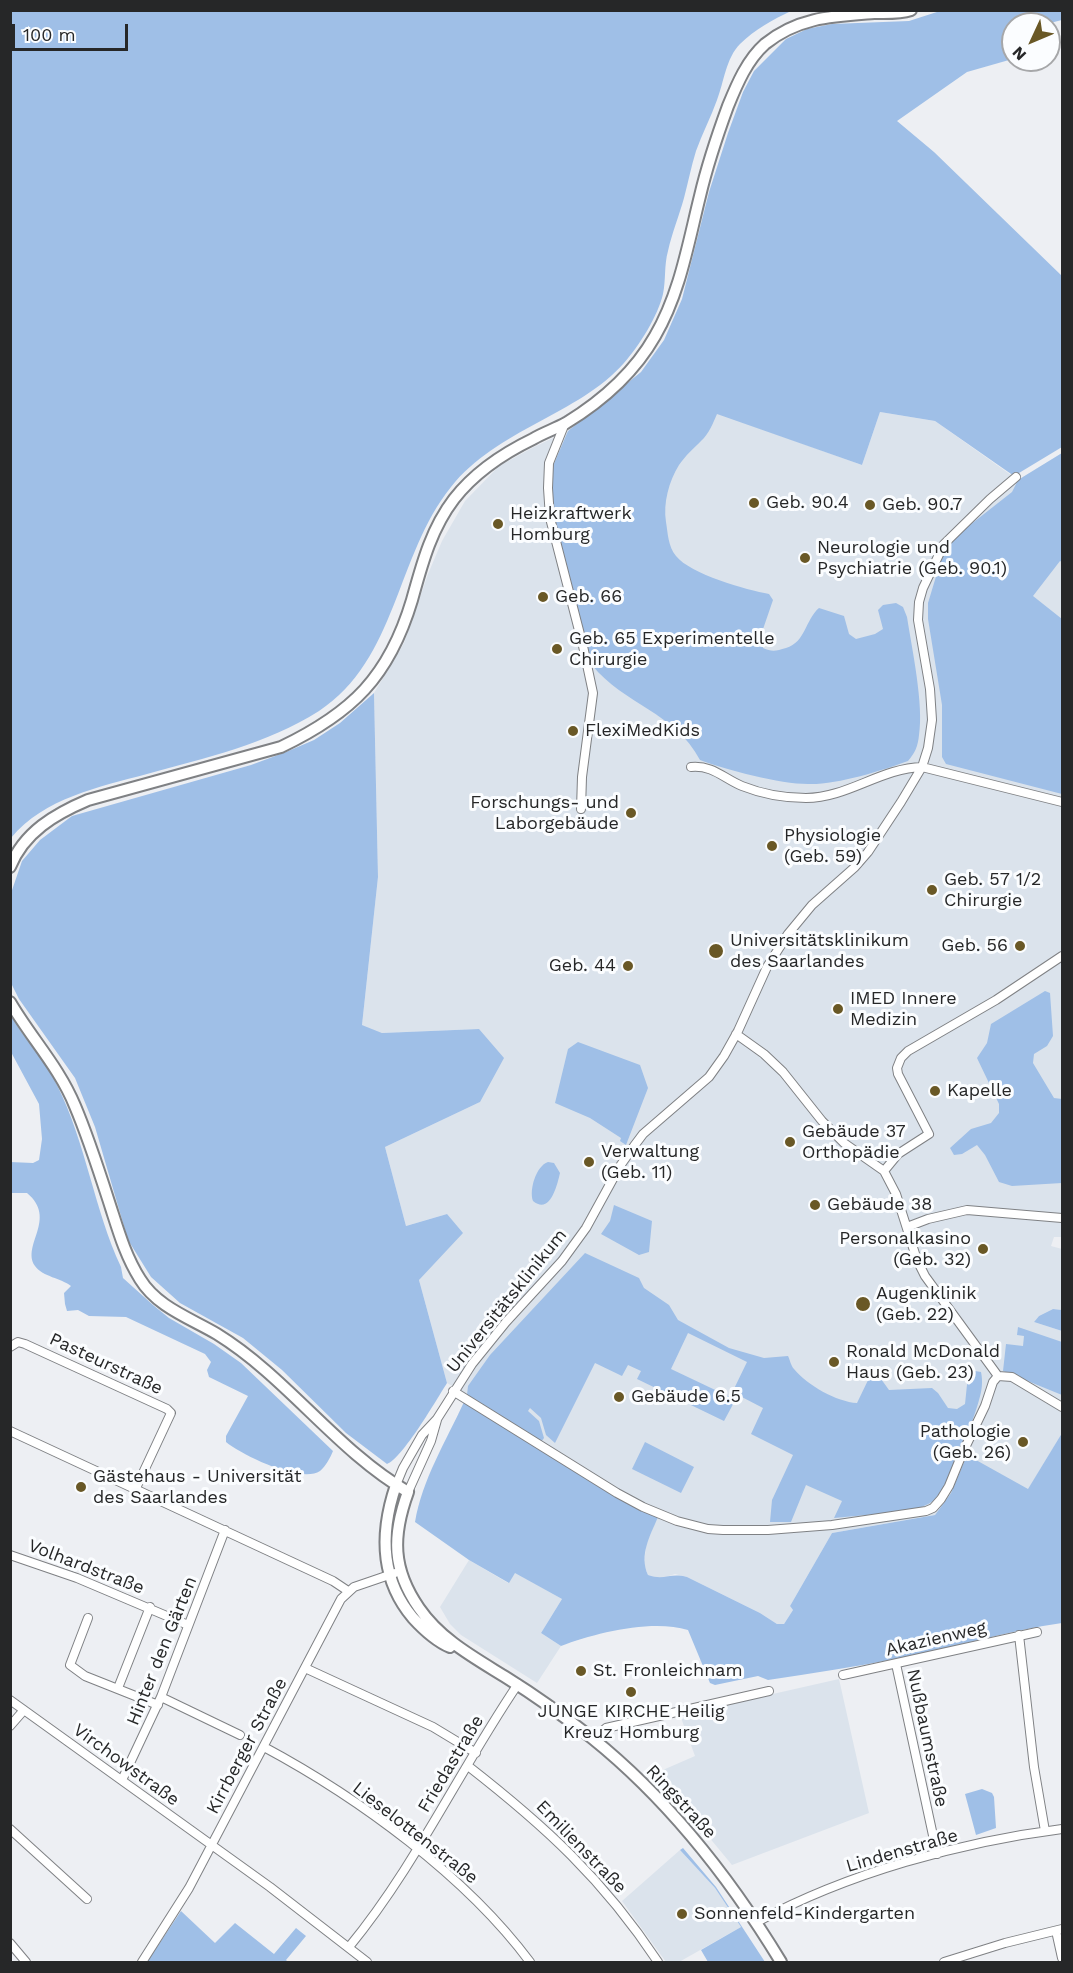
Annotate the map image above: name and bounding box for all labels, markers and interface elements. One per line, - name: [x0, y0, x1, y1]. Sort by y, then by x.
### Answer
- scale bar: [15, 12, 130, 50]
- north arrow: [1001, 12, 1061, 72]
- text: 100 m: [23, 24, 76, 45]
- text: N: [1008, 43, 1030, 64]
- place label: Geb. 90.4: [766, 492, 849, 514]
- place label: Geb. 90.7: [882, 494, 962, 516]
- marker: Geb. 90.4: [747, 496, 761, 510]
- marker: Geb. 90.7: [863, 498, 877, 512]
- place label: Heizkraftwerk Homburg: [510, 503, 632, 546]
- marker: Heizkraftwerk Homburg: [491, 517, 505, 531]
- place label: Neurologie und Psychiatrie (Geb. 90.1): [817, 537, 1007, 580]
- marker: Neurologie und Psychiatrie (Geb. 90.1): [798, 551, 812, 565]
- place label: Geb. 66: [555, 586, 622, 608]
- marker: Geb. 66: [536, 590, 550, 604]
- place label: Geb. 65 Experimentelle Chirurgie: [569, 628, 775, 670]
- marker: Geb. 65 Experimentelle Chirurgie: [550, 642, 564, 656]
- place label: FlexiMedKids: [585, 720, 700, 742]
- marker: FlexiMedKids: [566, 724, 580, 738]
- place label: Forschungs- und Laborgebäude: [470, 792, 619, 834]
- marker: Forschungs- und Laborgebäude: [624, 806, 638, 820]
- place label: Physiologie (Geb. 59): [784, 825, 881, 868]
- marker: Physiologie (Geb. 59): [765, 839, 779, 853]
- place label: Geb. 57 1/2 Chirurgie: [944, 869, 1041, 912]
- marker: Geb. 57 1/2 Chirurgie: [925, 883, 939, 897]
- place label: Universitätsklinikum des Saarlandes: [730, 930, 909, 972]
- place label: Geb. 56: [941, 935, 1008, 957]
- marker: Geb. 56: [1013, 939, 1027, 953]
- marker: Universitätsklinikum des Saarlandes: [707, 942, 725, 960]
- place label: Geb. 44: [549, 955, 616, 977]
- marker: Geb. 44: [621, 959, 635, 973]
- place label: IMED Innere Medizin: [850, 988, 957, 1030]
- marker: IMED Innere Medizin: [831, 1002, 845, 1016]
- place label: Kapelle: [947, 1080, 1012, 1102]
- marker: Kapelle: [928, 1084, 942, 1098]
- place label: Gebäude 37 Orthopädie: [802, 1121, 906, 1164]
- marker: Gebäude 37 Orthopädie: [783, 1135, 797, 1149]
- place label: Verwaltung (Geb. 11): [601, 1141, 699, 1184]
- marker: Verwaltung (Geb. 11): [582, 1155, 596, 1169]
- place label: Gebäude 38: [827, 1194, 932, 1216]
- marker: Gebäude 38: [808, 1198, 822, 1212]
- street label: Universitätsklinikum: [442, 1225, 572, 1377]
- place label: Personalkasino (Geb. 32): [839, 1228, 971, 1270]
- marker: Personalkasino (Geb. 32): [976, 1242, 990, 1256]
- place label: Augenklinik (Geb. 22): [876, 1283, 977, 1326]
- marker: Augenklinik (Geb. 22): [854, 1295, 872, 1313]
- street label: Pasteurstraße: [46, 1328, 166, 1400]
- place label: Ronald McDonald Haus (Geb. 23): [846, 1341, 1000, 1384]
- marker: Ronald McDonald Haus (Geb. 23): [827, 1355, 841, 1369]
- place label: Gebäude 6.5: [631, 1386, 741, 1408]
- marker: Gebäude 6.5: [612, 1390, 626, 1404]
- place label: Pathologie (Geb. 26): [920, 1421, 1011, 1464]
- marker: Pathologie (Geb. 26): [1016, 1435, 1030, 1449]
- place label: Gästehaus - Universität des Saarlandes: [93, 1466, 301, 1508]
- marker: Gästehaus - Universität des Saarlandes: [74, 1480, 88, 1494]
- street label: Volhardstraße: [25, 1535, 147, 1599]
- street label: Hinter den Gärten: [122, 1573, 202, 1729]
- street label: Akazienweg: [884, 1617, 988, 1661]
- place label: St. Fronleichnam: [593, 1660, 743, 1682]
- marker: St. Fronleichnam: [574, 1664, 588, 1678]
- street label: Nußbaumstraße: [902, 1667, 952, 1809]
- street label: Kirrberger Straße: [202, 1674, 292, 1818]
- marker: JUNGE KIRCHE Heilig Kreuz Homburg: [624, 1685, 638, 1699]
- place label: JUNGE KIRCHE Heilig Kreuz Homburg: [537, 1701, 725, 1744]
- street label: Friedastraße: [413, 1711, 489, 1817]
- street label: Virchowstraße: [69, 1719, 183, 1811]
- street label: Ringstraße: [641, 1761, 721, 1843]
- street label: Lieselottenstraße: [348, 1777, 482, 1889]
- street label: Emilienstraße: [531, 1796, 631, 1898]
- street label: Lindenstraße: [844, 1825, 960, 1877]
- place label: Sonnenfeld-Kindergarten: [694, 1903, 915, 1925]
- marker: Sonnenfeld-Kindergarten: [675, 1907, 689, 1921]

